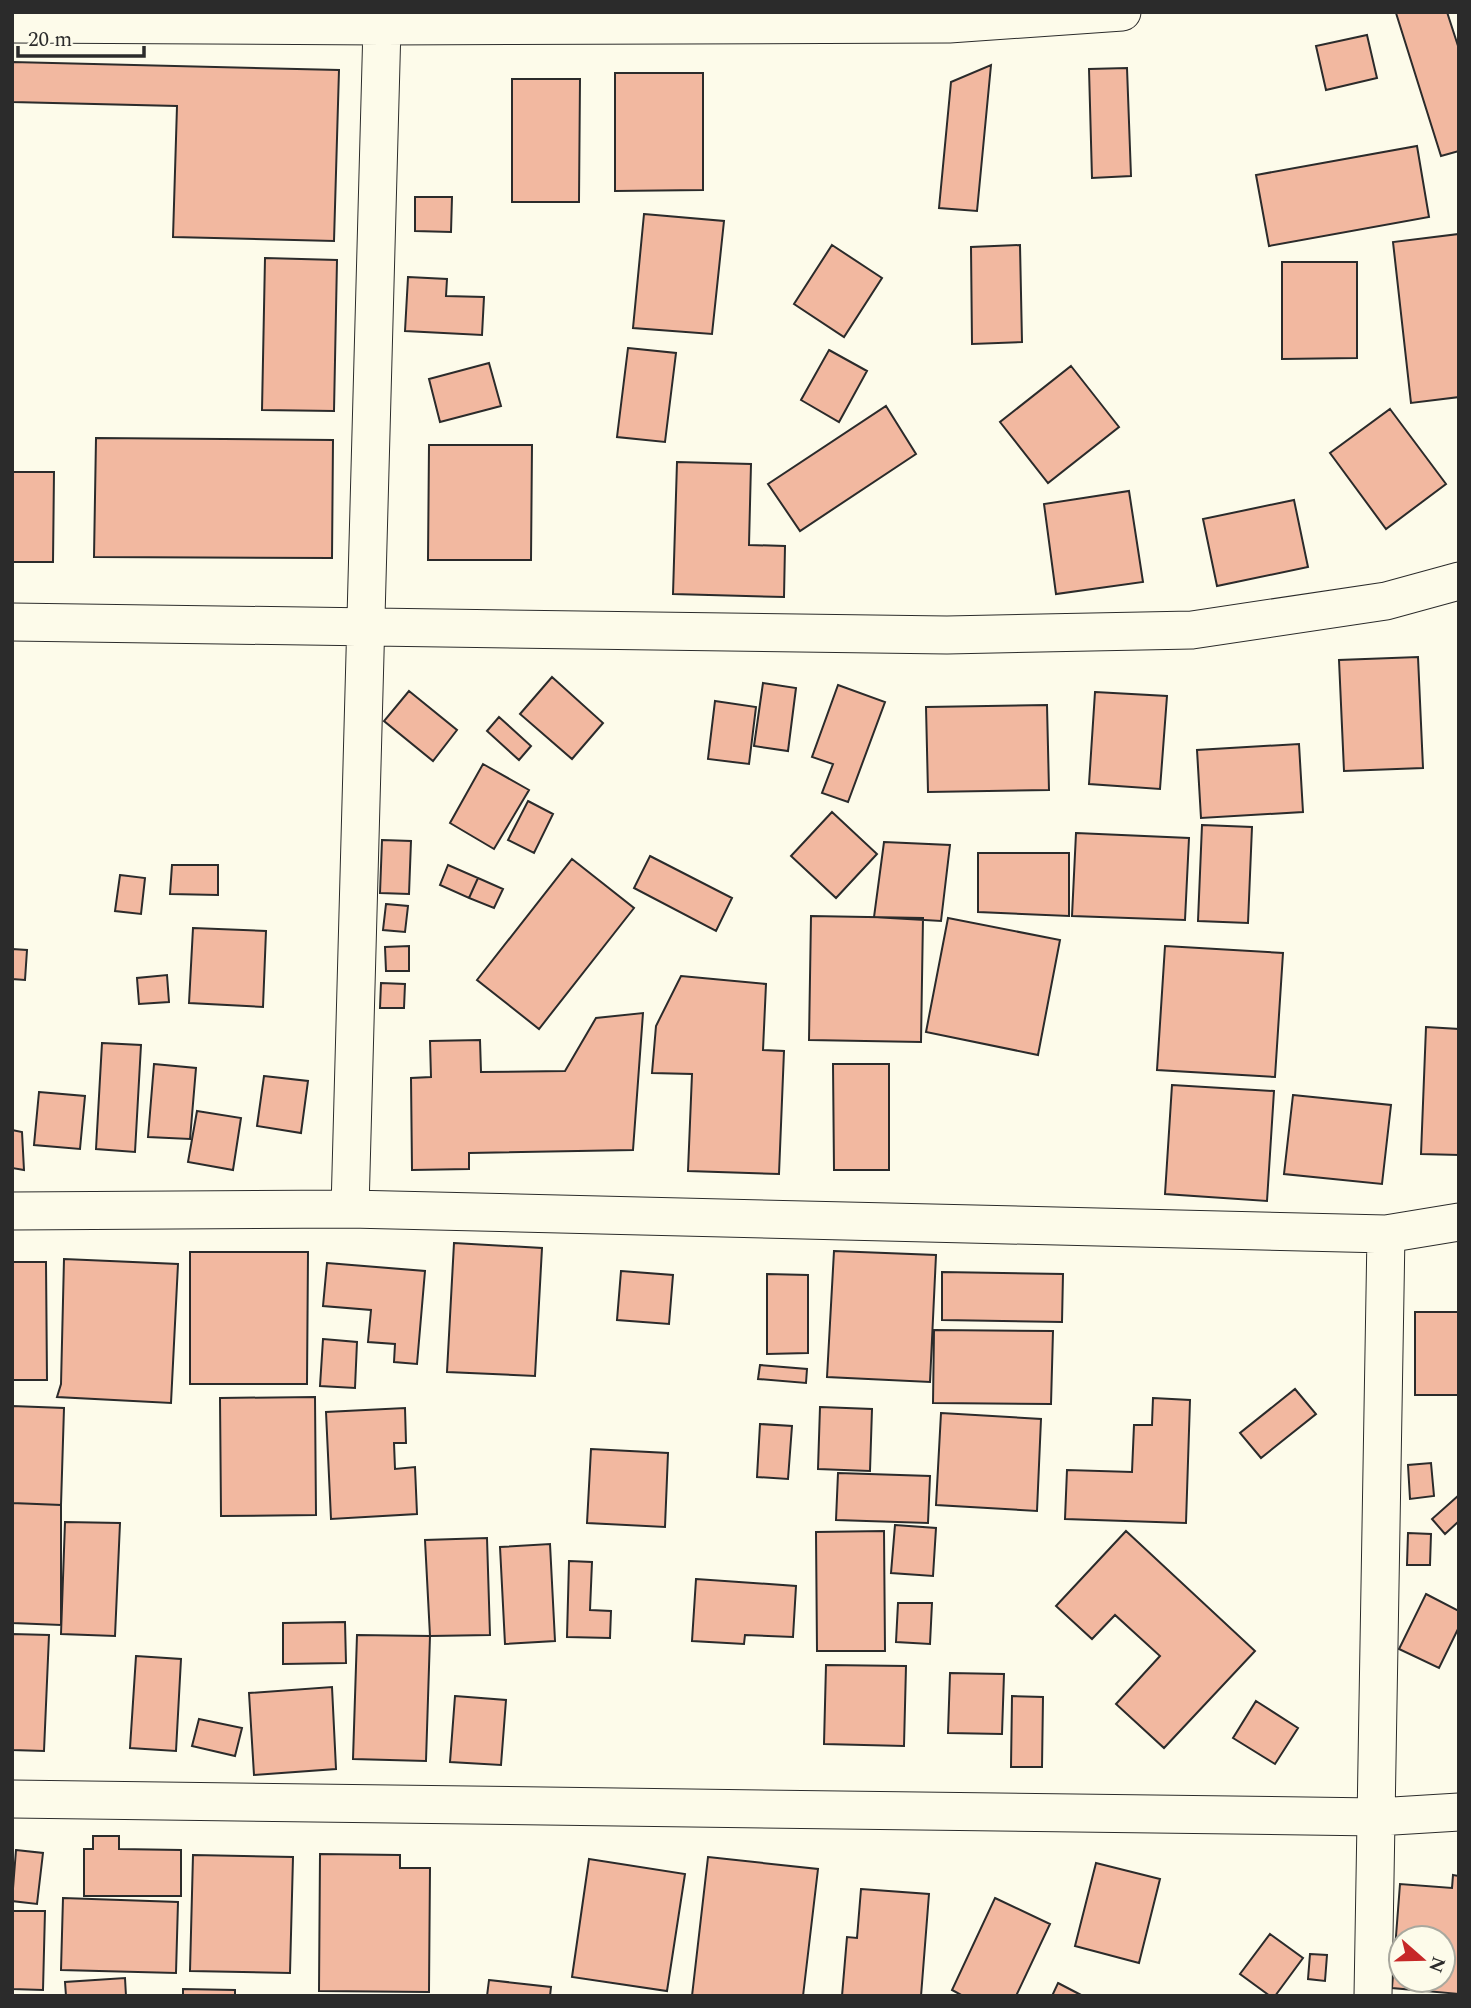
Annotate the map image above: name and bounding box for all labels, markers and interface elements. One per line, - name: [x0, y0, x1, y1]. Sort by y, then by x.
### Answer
- scale bar: [18, 14, 144, 58]
- text: 20 m: [28, 24, 72, 56]
- north arrow: [1387, 1924, 1457, 1994]
- text: N: [1420, 1952, 1453, 1977]

